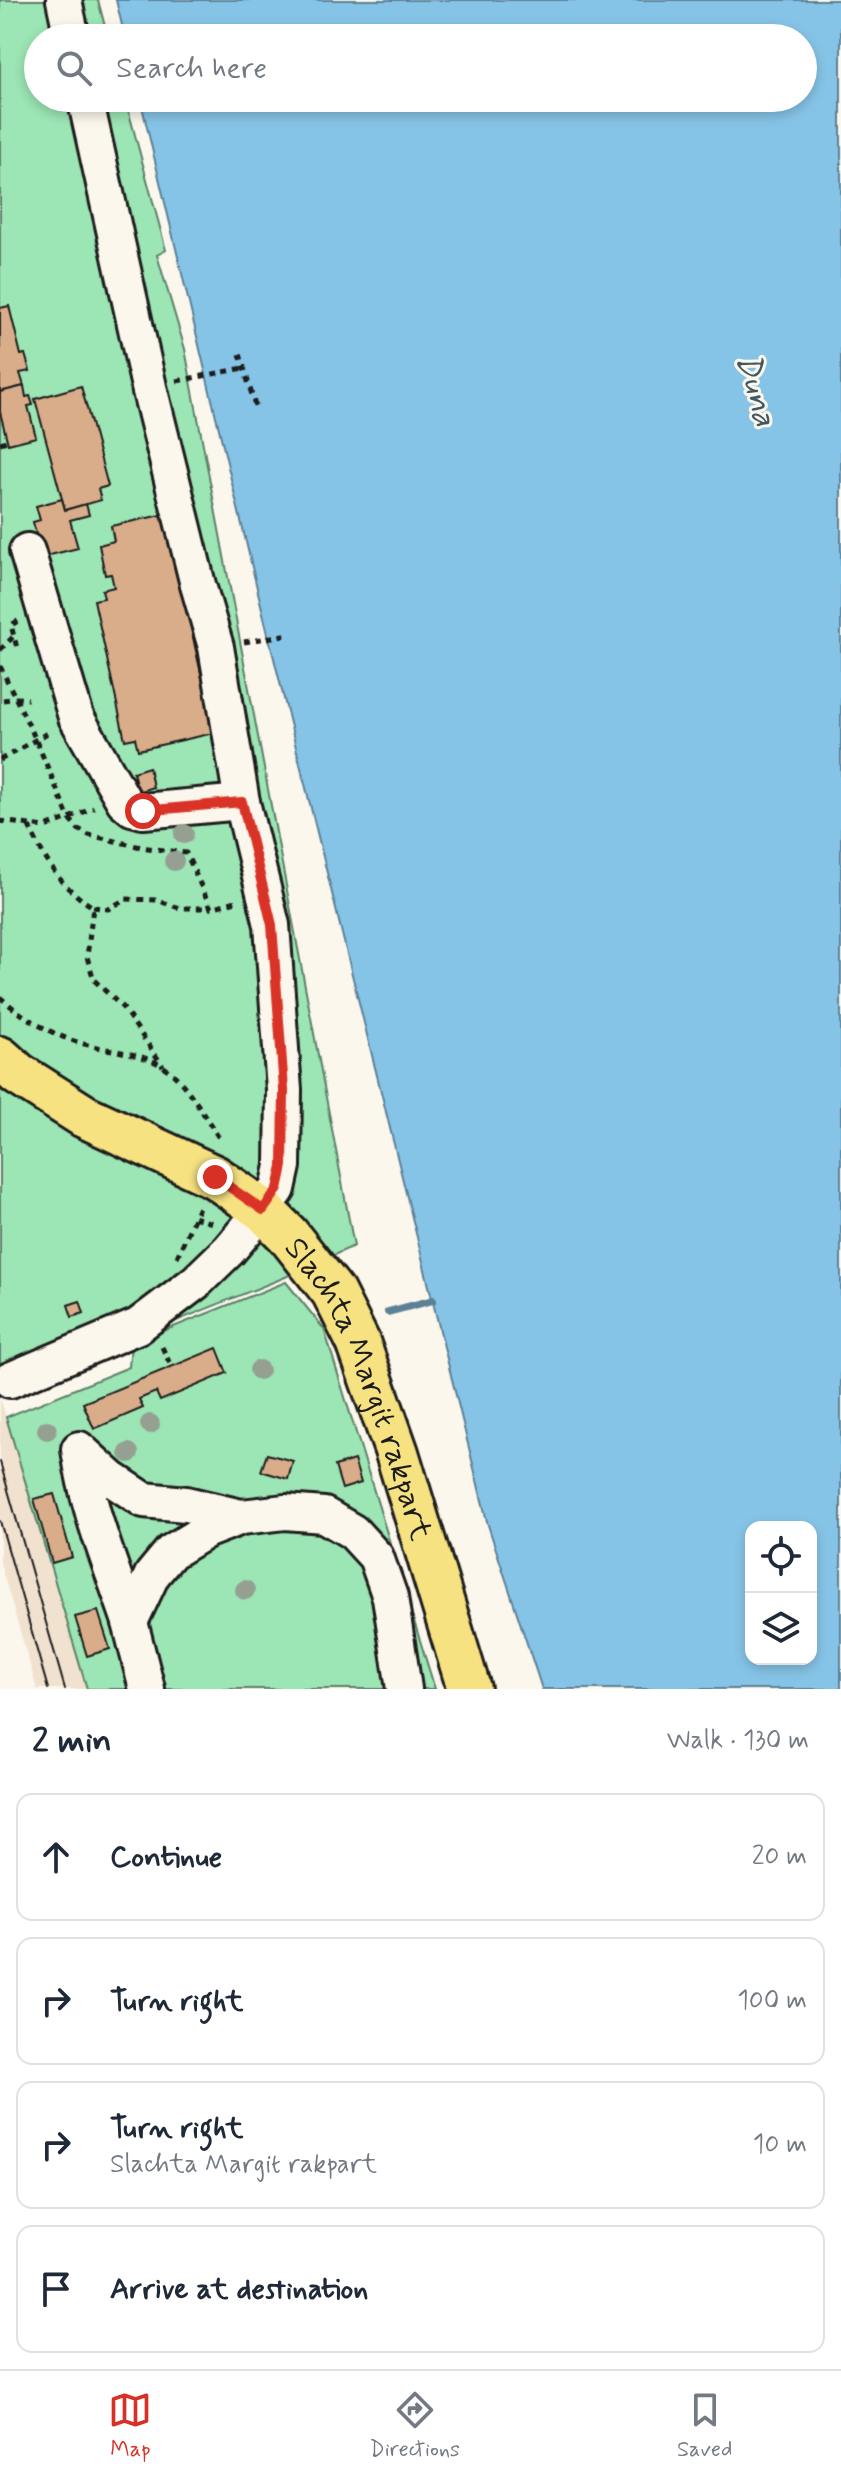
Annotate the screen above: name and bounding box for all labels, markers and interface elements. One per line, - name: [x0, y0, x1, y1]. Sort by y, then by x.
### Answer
- search box: [24, 24, 817, 112]
- icon: search: [52, 46, 96, 90]
- text: Search here: [116, 49, 267, 88]
- water label: Duna: [724, 348, 788, 432]
- route start: [125, 793, 161, 829]
- route end: [197, 1159, 233, 1195]
- street label: Slachta Margit rakpart: [274, 1229, 441, 1546]
- map controls: [745, 1521, 817, 1665]
- button: locate: [745, 1521, 817, 1593]
- button: layers: [745, 1593, 817, 1665]
- text: 2 min: [32, 1719, 112, 1764]
- text: Walk · 130 m: [667, 1724, 809, 1758]
- icon: ahead: [34, 1835, 78, 1879]
- text: Continue: [110, 1838, 222, 1877]
- text: 20 m: [752, 1840, 807, 1874]
- icon: right: [34, 1979, 78, 2023]
- text: Turn right: [110, 1982, 243, 2021]
- text: 100 m: [737, 1984, 807, 2018]
- text: Turn right: [110, 2109, 243, 2148]
- icon: right: [34, 2123, 78, 2167]
- text: 10 m: [753, 2128, 807, 2162]
- text: Slachta Margit rakpart: [110, 2148, 377, 2182]
- icon: arrive: [34, 2267, 78, 2311]
- text: Arrive at destination: [110, 2270, 368, 2309]
- tab: Map: [108, 2388, 152, 2464]
- tab: Directions: [369, 2388, 460, 2464]
- tab: Saved: [677, 2388, 732, 2464]

